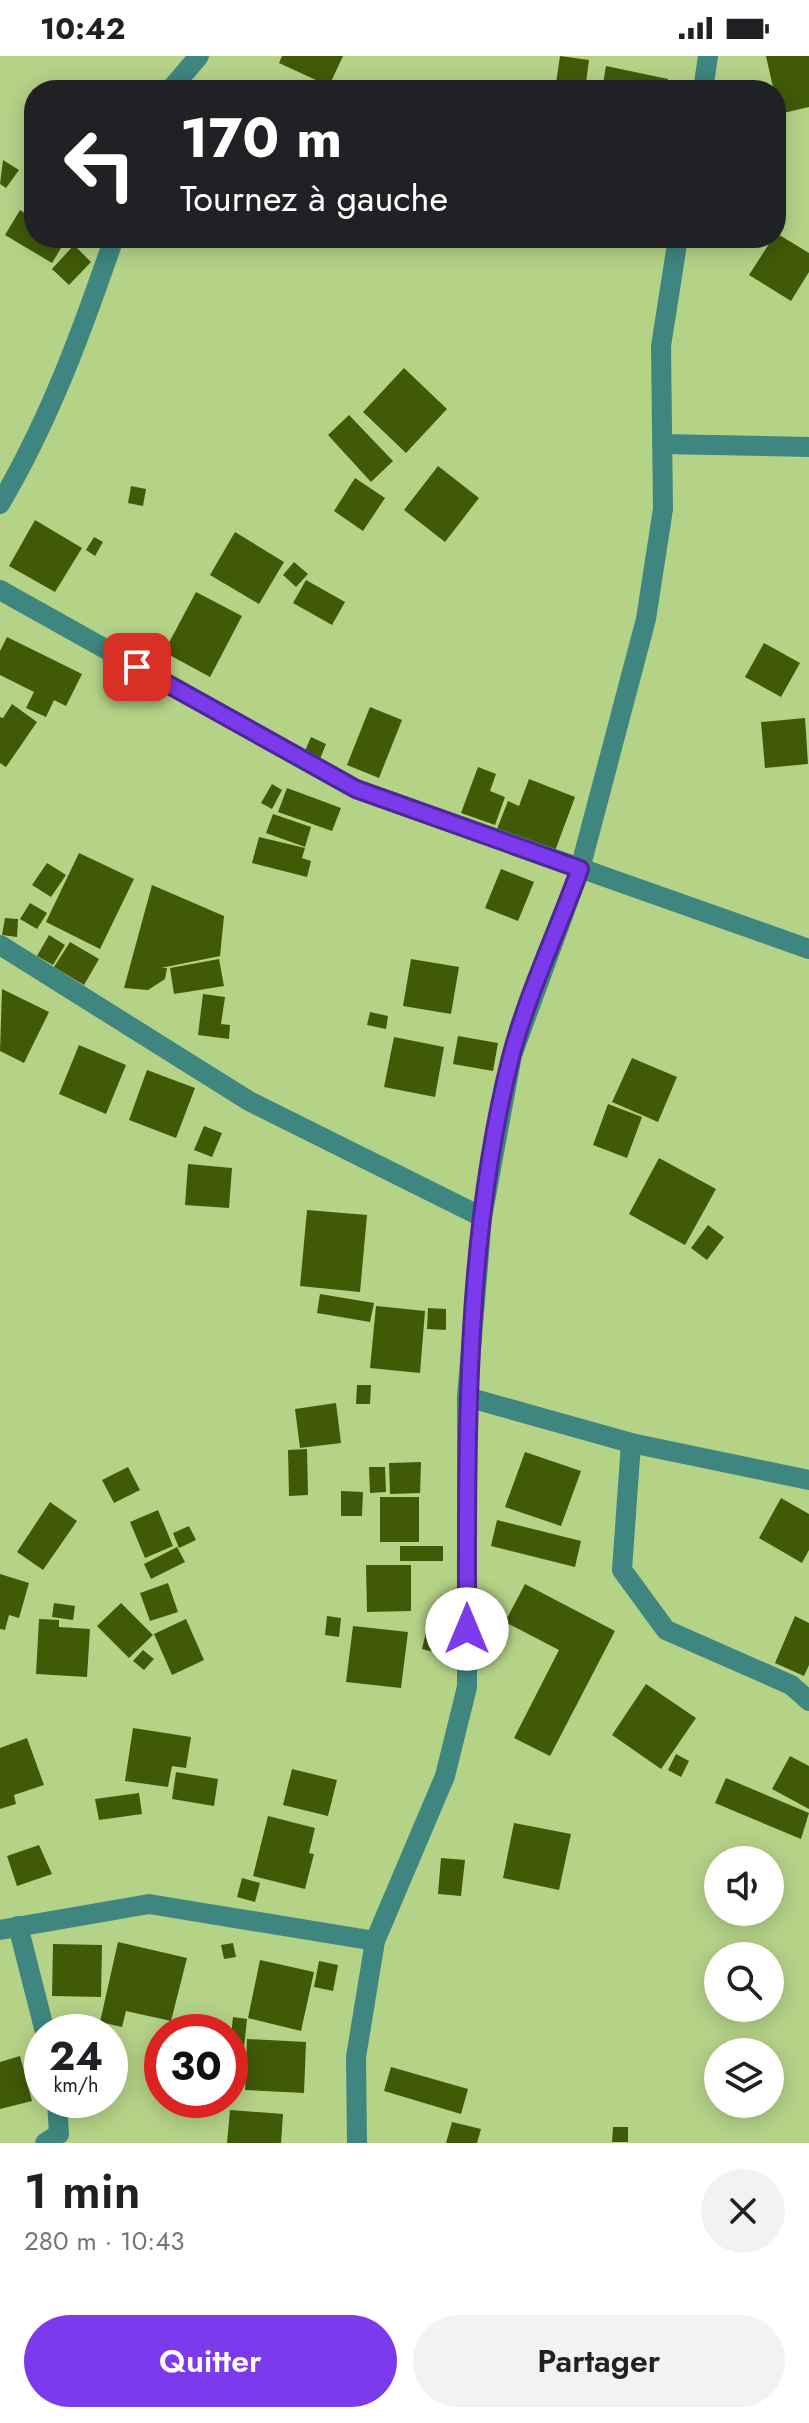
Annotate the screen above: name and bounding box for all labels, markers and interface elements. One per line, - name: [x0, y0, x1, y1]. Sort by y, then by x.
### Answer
- text: 10:42: [40, 7, 125, 50]
- text: 170 m: [180, 97, 342, 178]
- icon: left: [48, 112, 152, 216]
- text: Tournez à gauche: [180, 172, 448, 224]
- pin: [103, 633, 171, 701]
- icon: arrive: [115, 645, 159, 689]
- position arrow: [425, 1587, 509, 1671]
- map controls: [704, 1846, 784, 2118]
- button: sound: [704, 1846, 784, 1926]
- button: search: [704, 1942, 784, 2022]
- speed limit sign: 30: [144, 2014, 248, 2118]
- text: 24: [49, 2027, 103, 2085]
- button: layers: [704, 2038, 784, 2118]
- text: km/h: [53, 2071, 99, 2100]
- text: 1 min: [24, 2157, 141, 2226]
- button: close: [701, 2169, 785, 2253]
- text: 280 m · 10:43: [24, 2222, 185, 2260]
- button: Quitter: [24, 2315, 397, 2407]
- button: Partager: [413, 2315, 785, 2407]

